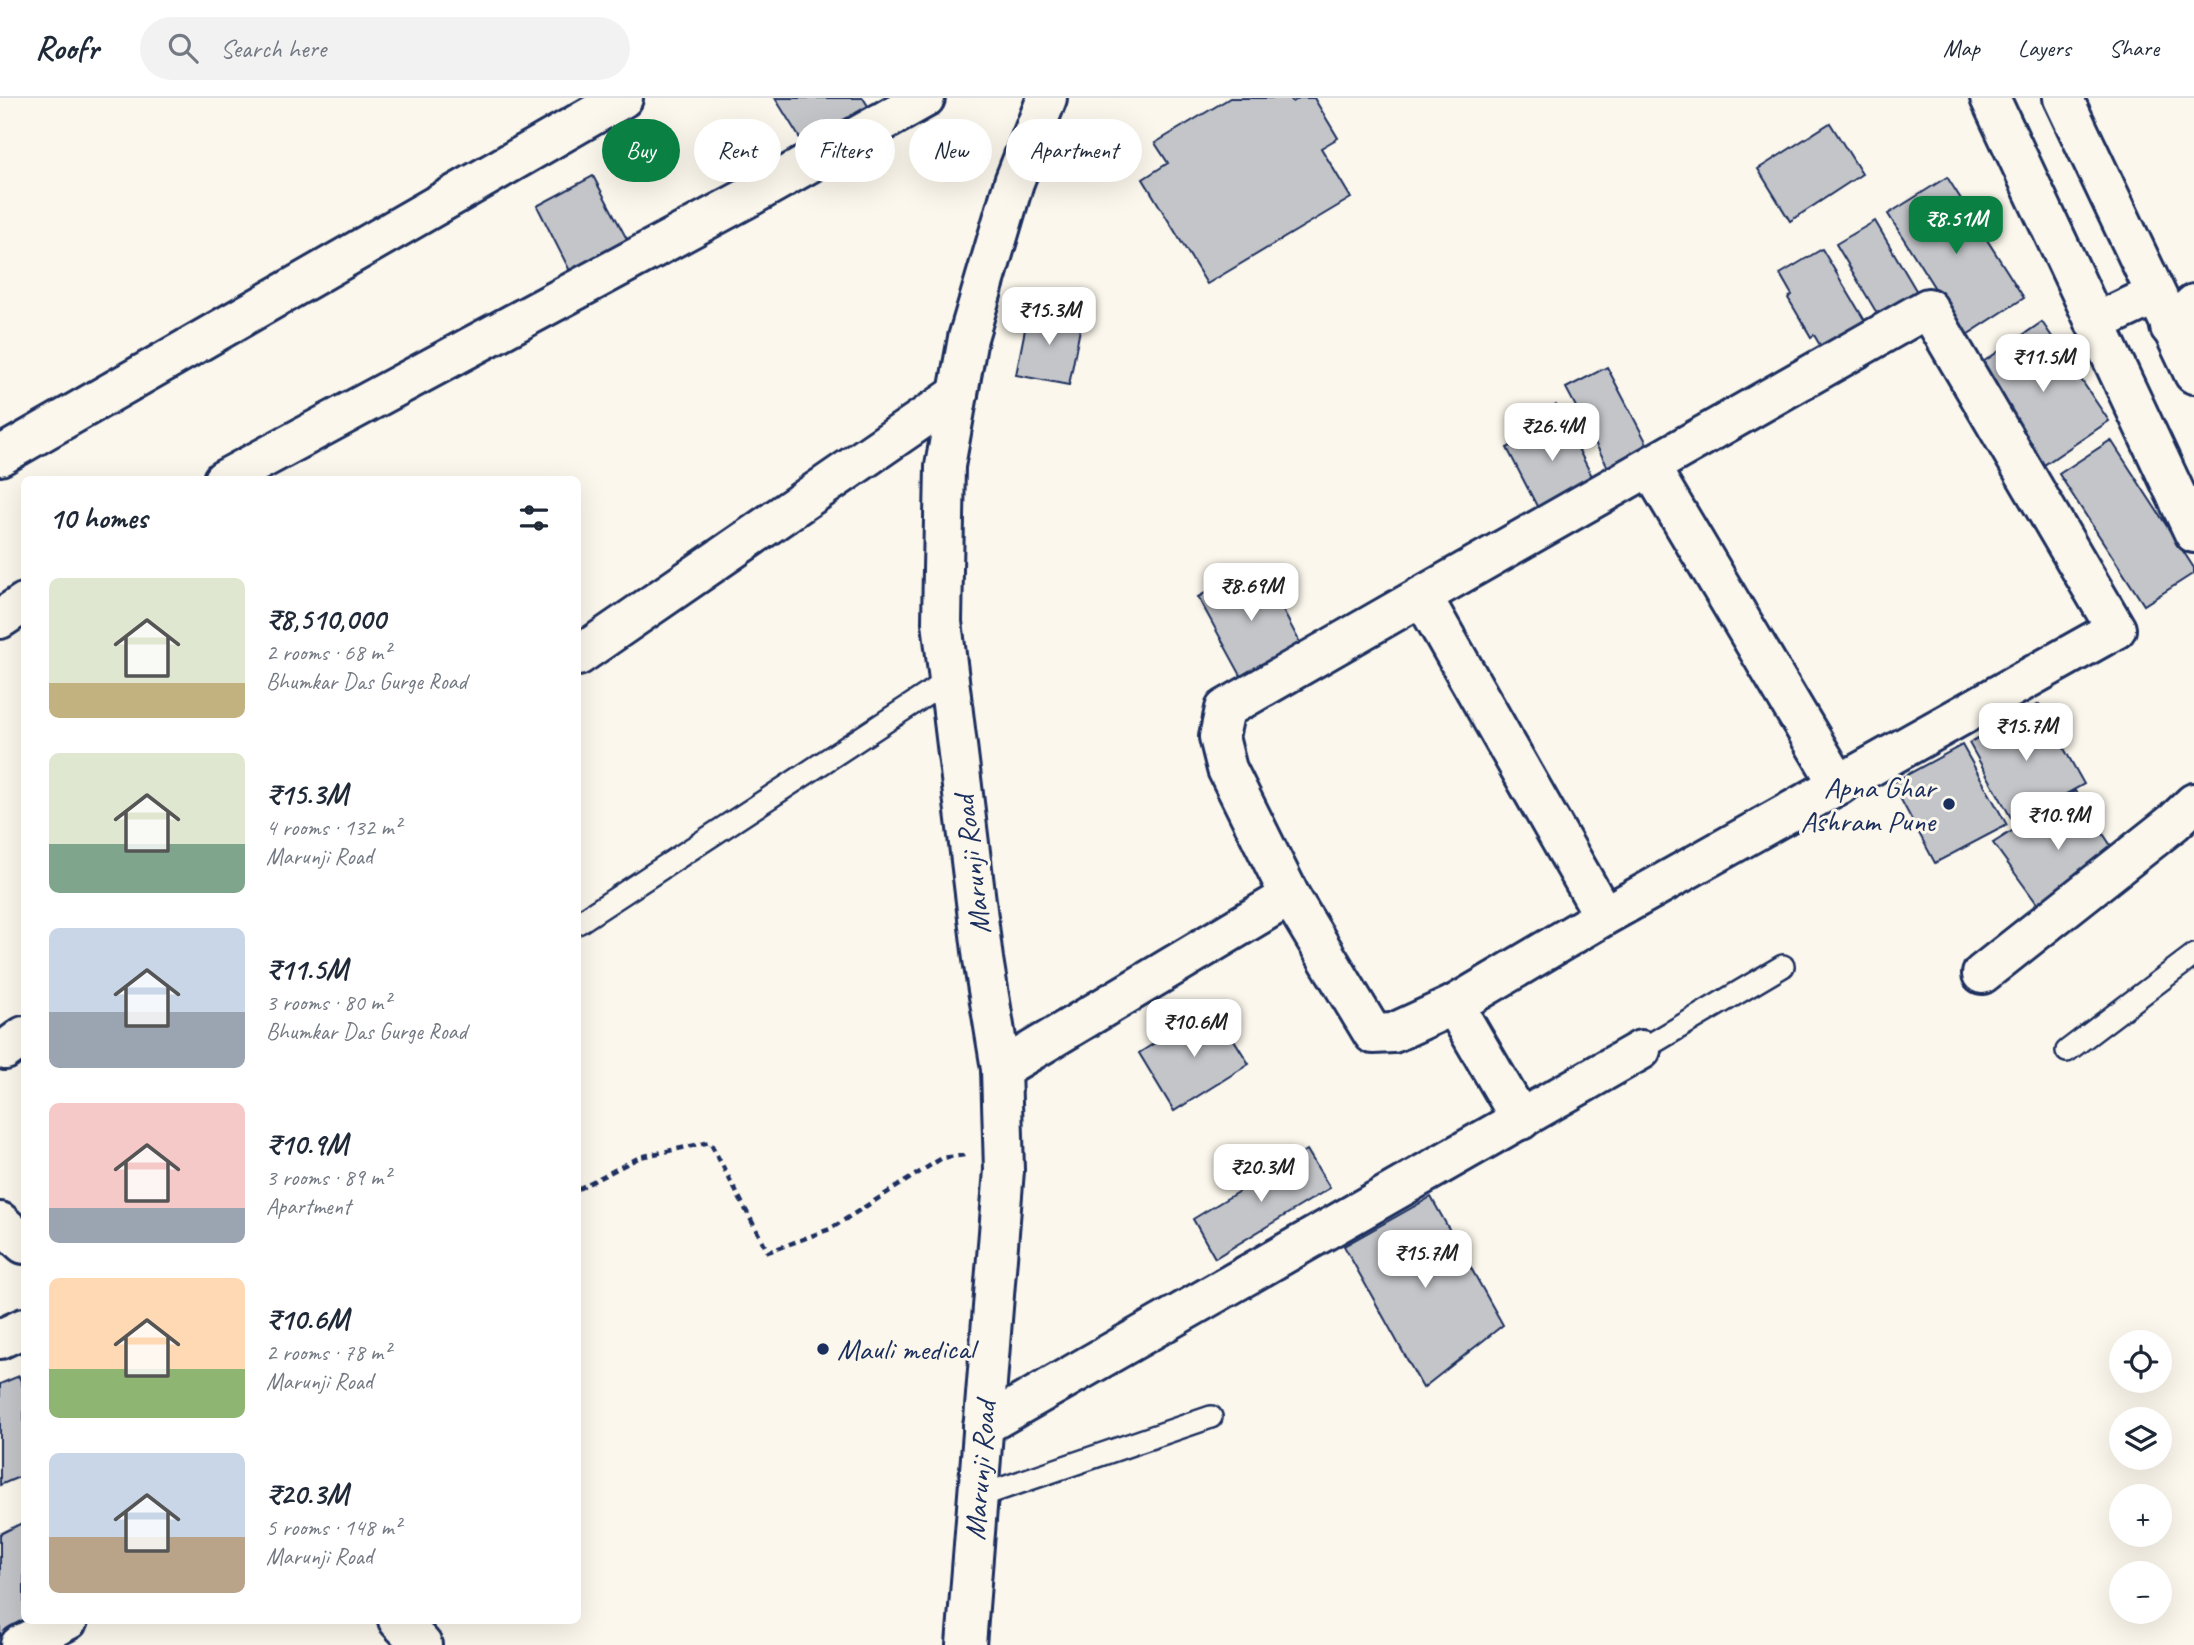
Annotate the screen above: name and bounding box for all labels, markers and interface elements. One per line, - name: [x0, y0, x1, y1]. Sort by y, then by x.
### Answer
- search box: [140, 17, 630, 80]
- text: Roofr: [35, 27, 98, 69]
- icon: search: [164, 29, 202, 67]
- text: Search here: [220, 32, 326, 65]
- text: Map: [1943, 33, 1980, 63]
- text: Layers: [2018, 33, 2071, 63]
- text: Share: [2109, 33, 2159, 63]
- chip: Buy: [602, 119, 680, 182]
- chip: Rent: [694, 119, 781, 182]
- chip: Filters: [795, 119, 895, 182]
- chip: New: [909, 119, 992, 182]
- chip: Apartment: [1006, 119, 1142, 182]
- pin: ₹8.51M: [1899, 197, 2013, 256]
- text: ₹8.51M: [1925, 204, 1987, 233]
- pin: ₹15.3M: [992, 288, 1106, 347]
- text: ₹15.3M: [1018, 295, 1080, 324]
- pin: ₹11.5M: [1986, 334, 2100, 394]
- text: ₹11.5M: [2012, 342, 2074, 371]
- pin: ₹26.4M: [1495, 404, 1609, 463]
- text: ₹26.4M: [1520, 411, 1584, 440]
- text: 10 homes: [49, 499, 147, 537]
- icon: filters: [515, 499, 553, 537]
- pin: ₹8.69M: [1194, 564, 1308, 623]
- text: ₹8.69M: [1220, 571, 1282, 600]
- text: ₹8,510,000: [266, 600, 385, 638]
- icon: home: [105, 606, 189, 690]
- text: 2 rooms · 68 m²: [266, 638, 390, 667]
- text: Bhumkar Das Gurge Road: [266, 667, 467, 696]
- pin: ₹15.7M: [1969, 704, 2083, 763]
- text: ₹15.7M: [1995, 711, 2057, 740]
- place label: Apna Ghar Ashram Pune: [1800, 768, 1938, 840]
- text: ₹15.3M: [266, 775, 347, 813]
- icon: home: [105, 781, 189, 865]
- street label: Marunji Road: [944, 789, 999, 936]
- pin: ₹10.9M: [2001, 792, 2115, 852]
- marker: Apna Ghar Ashram Pune: [1941, 796, 1957, 812]
- text: ₹10.9M: [2027, 800, 2089, 829]
- text: 4 rooms · 132 m²: [266, 813, 401, 842]
- text: Marunji Road: [266, 842, 373, 871]
- text: ₹11.5M: [266, 950, 347, 988]
- icon: home: [105, 956, 189, 1040]
- text: 3 rooms · 80 m²: [266, 988, 390, 1017]
- pin: ₹10.6M: [1137, 1000, 1251, 1059]
- text: ₹10.6M: [1162, 1007, 1226, 1036]
- text: Bhumkar Das Gurge Road: [266, 1017, 467, 1046]
- text: ₹10.9M: [266, 1125, 347, 1163]
- icon: home: [105, 1131, 189, 1215]
- pin: ₹20.3M: [1204, 1144, 1318, 1204]
- text: ₹20.3M: [1230, 1152, 1292, 1181]
- text: 3 rooms · 89 m²: [266, 1163, 390, 1192]
- text: Apartment: [266, 1192, 351, 1221]
- pin: ₹15.7M: [1368, 1230, 1482, 1290]
- text: ₹15.7M: [1394, 1238, 1456, 1267]
- text: ₹10.6M: [266, 1300, 348, 1338]
- icon: home: [105, 1306, 189, 1390]
- place label: Mauli medical: [837, 1330, 979, 1368]
- map controls: [2109, 1330, 2172, 1624]
- button: locate: [2109, 1330, 2172, 1393]
- text: 2 rooms · 78 m²: [266, 1338, 390, 1367]
- marker: Mauli medical: [815, 1341, 831, 1357]
- text: Marunji Road: [266, 1367, 373, 1396]
- street label: Marunji Road: [955, 1395, 1005, 1542]
- button: layers: [2109, 1407, 2172, 1470]
- text: ₹20.3M: [266, 1475, 348, 1513]
- icon: home: [105, 1481, 189, 1565]
- button: +: [2109, 1484, 2172, 1547]
- text: 5 rooms · 148 m²: [266, 1513, 401, 1542]
- text: Marunji Road: [266, 1542, 373, 1571]
- button: −: [2109, 1561, 2172, 1624]

